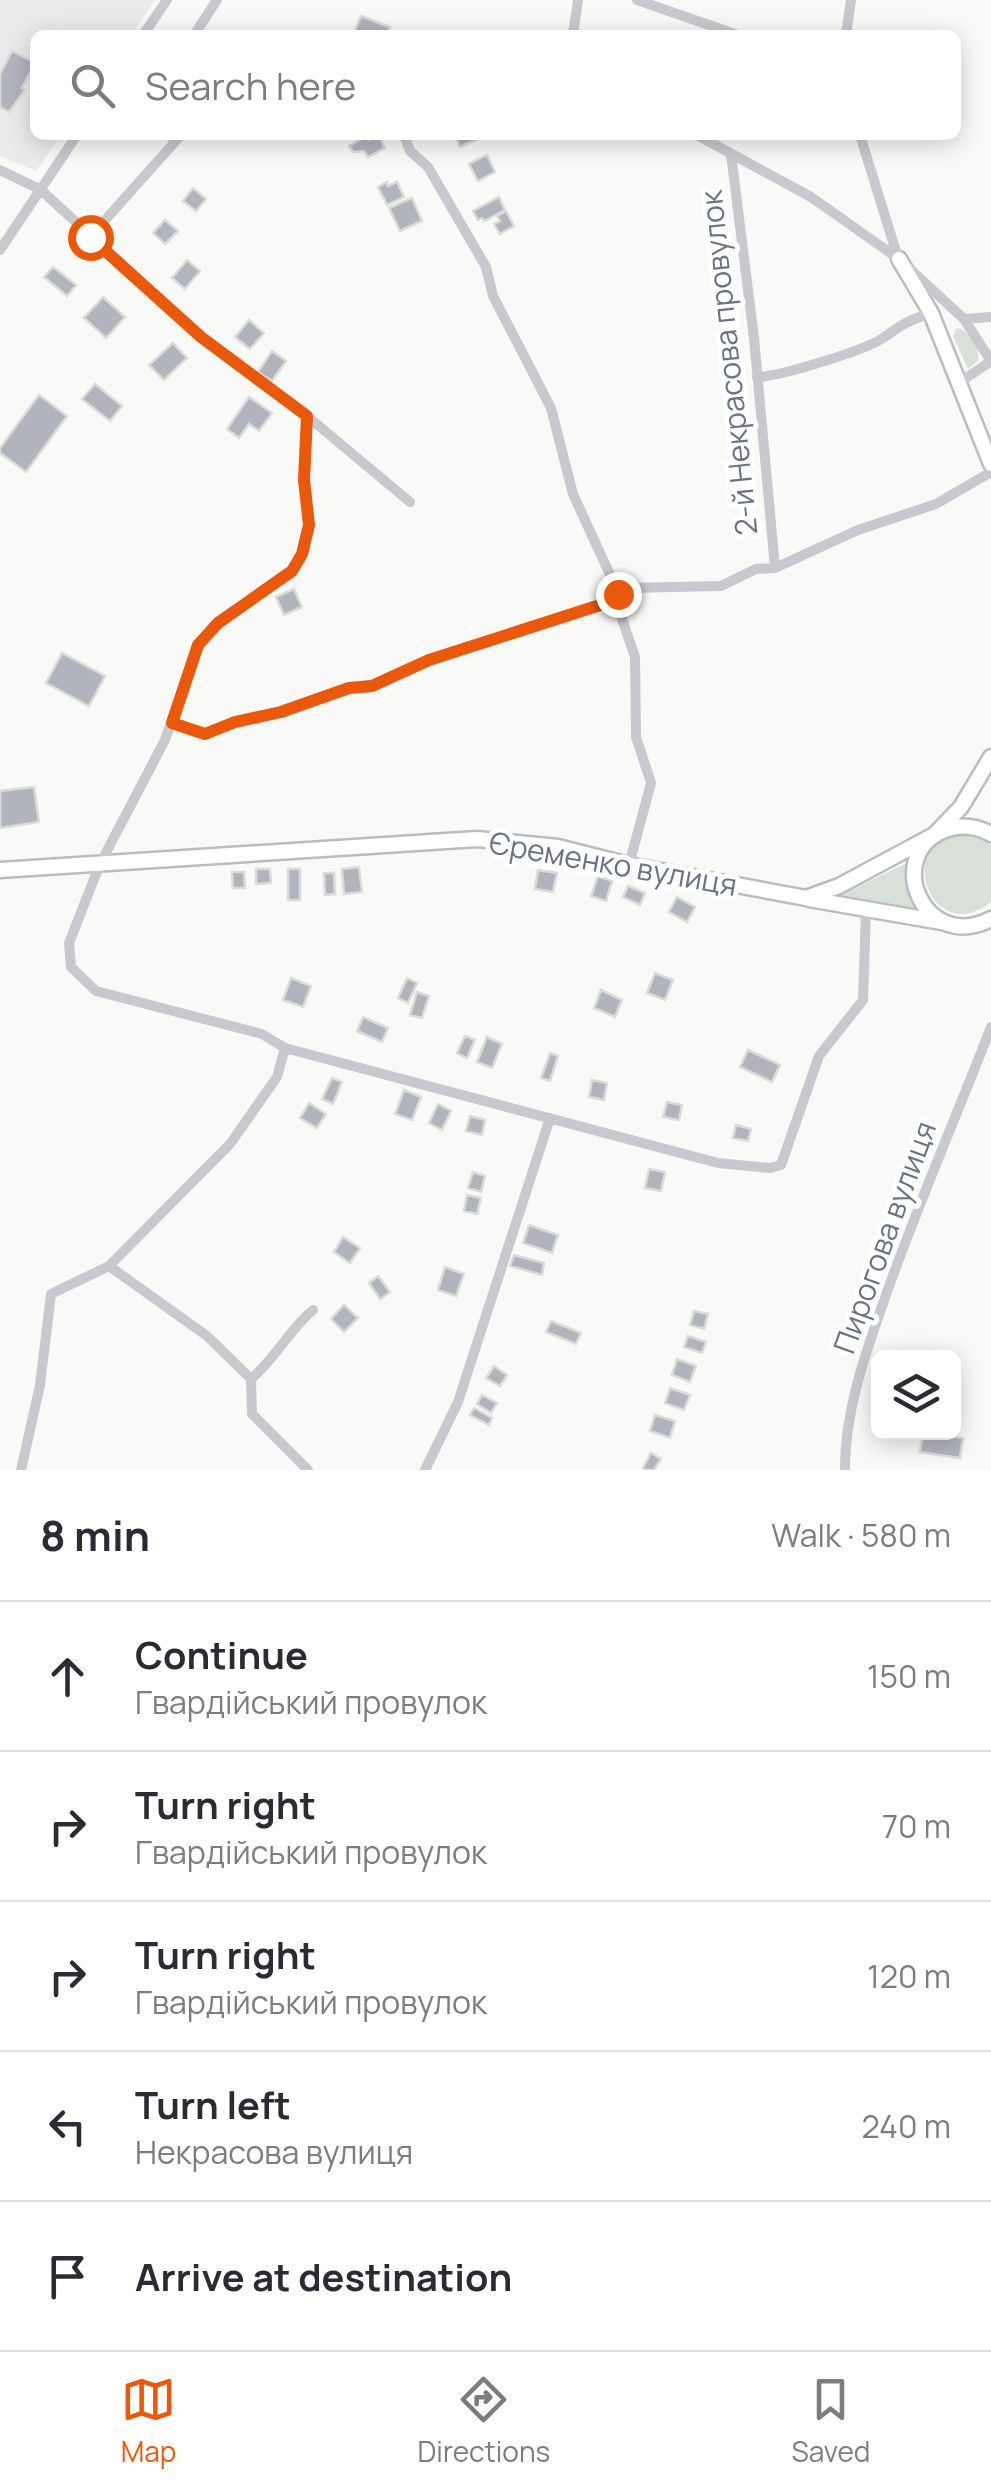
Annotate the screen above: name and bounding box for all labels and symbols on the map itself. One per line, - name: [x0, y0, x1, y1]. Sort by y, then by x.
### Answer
- street label: 2-й Некрасова провулок: [689, 187, 766, 537]
- route start: [68, 215, 114, 261]
- route end: [596, 572, 642, 618]
- street label: Єременко вулиця: [486, 821, 740, 905]
- street label: Пирогова вулиця: [823, 1115, 945, 1359]

